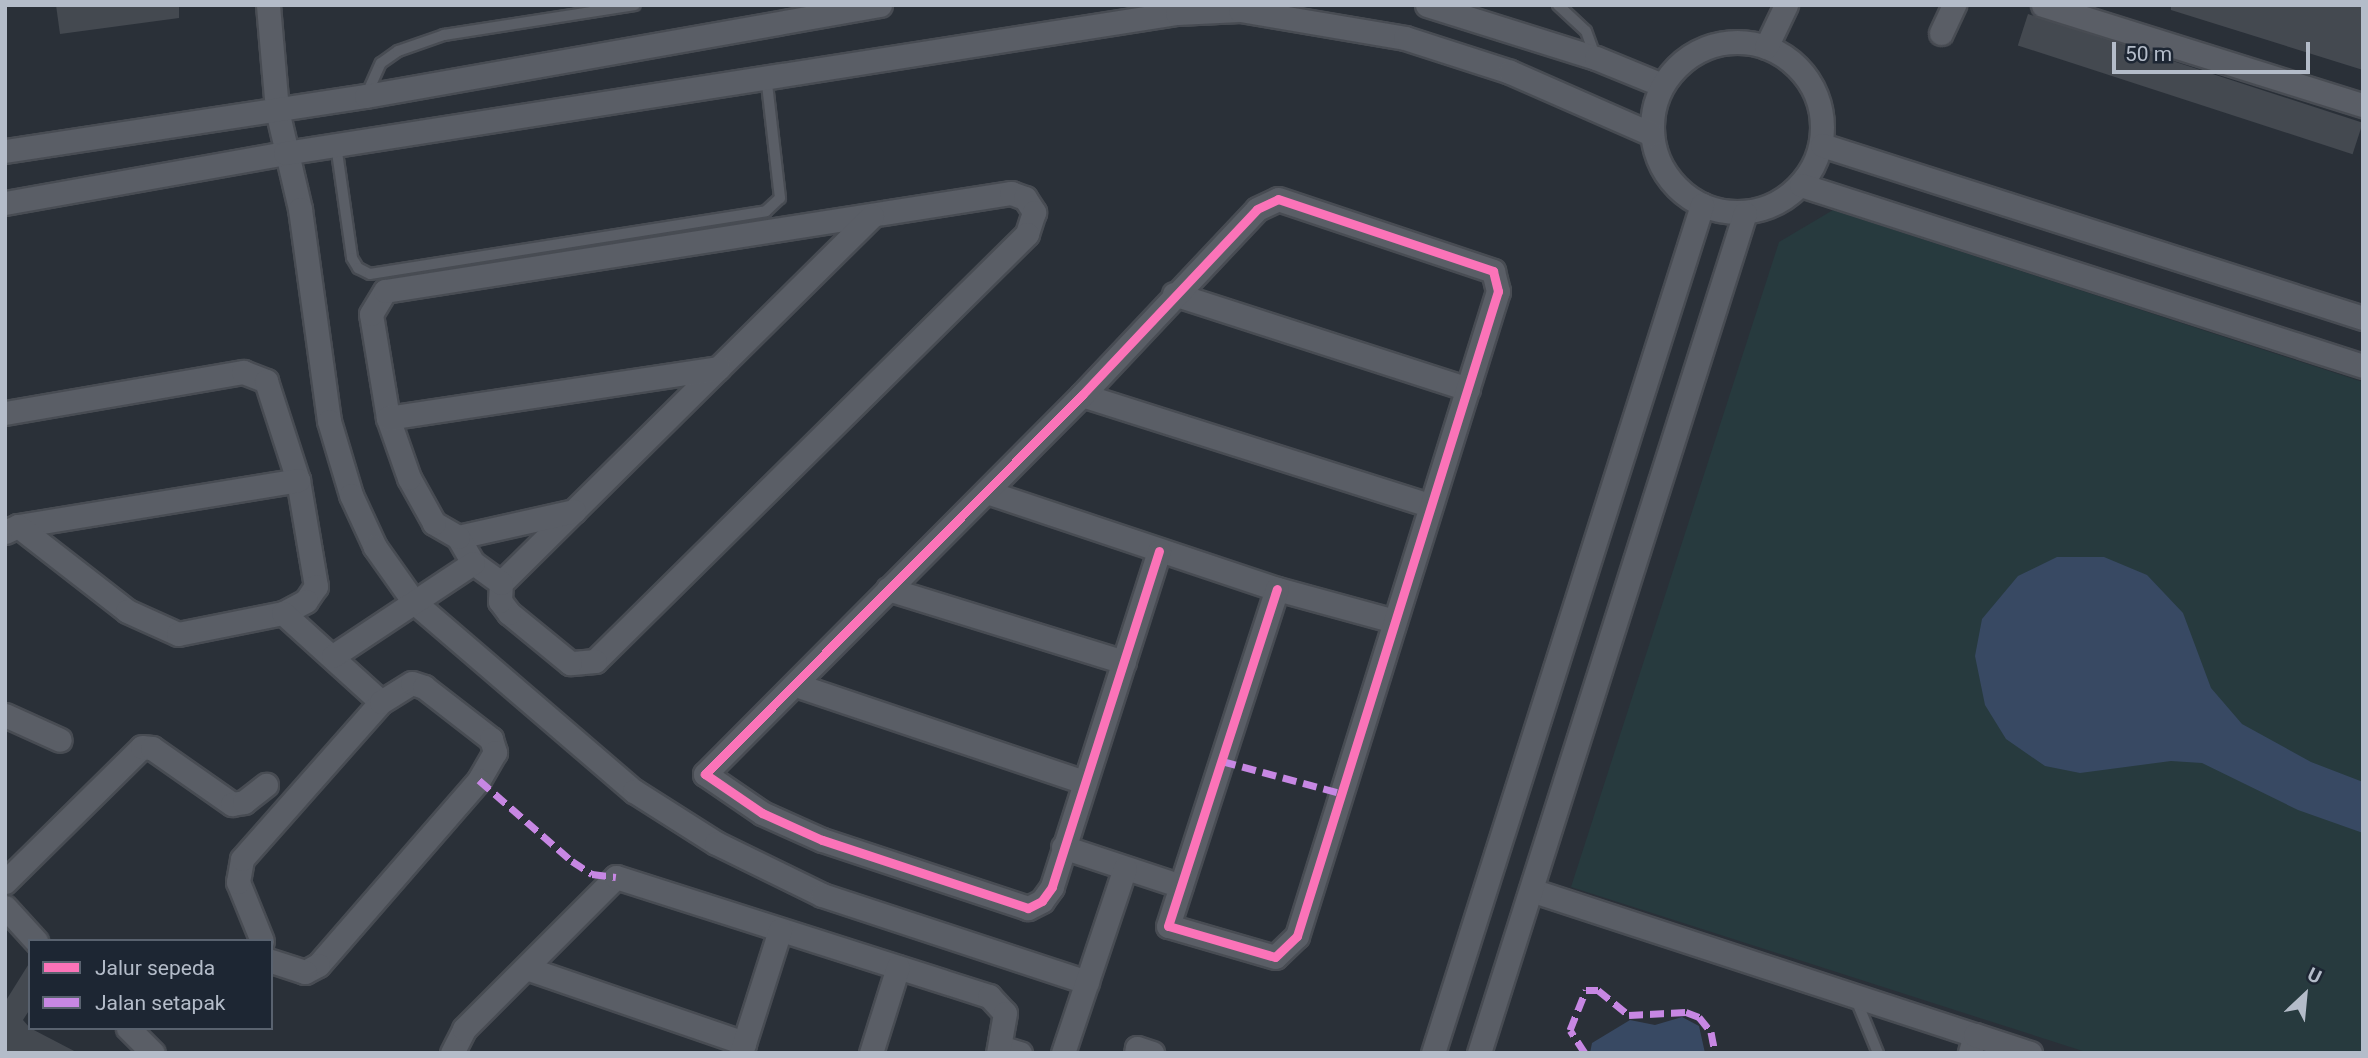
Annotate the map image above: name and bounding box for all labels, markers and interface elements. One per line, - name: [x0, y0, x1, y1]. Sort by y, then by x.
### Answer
- scale bar: [2116, 28, 2314, 72]
- text: 50 m: [2125, 42, 2172, 66]
- legend: [28, 939, 273, 1030]
- text: Jalur sepeda: [95, 956, 215, 980]
- north arrow: [2270, 960, 2340, 1030]
- text: U: [2304, 963, 2325, 989]
- text: Jalan setapak: [95, 991, 225, 1015]

